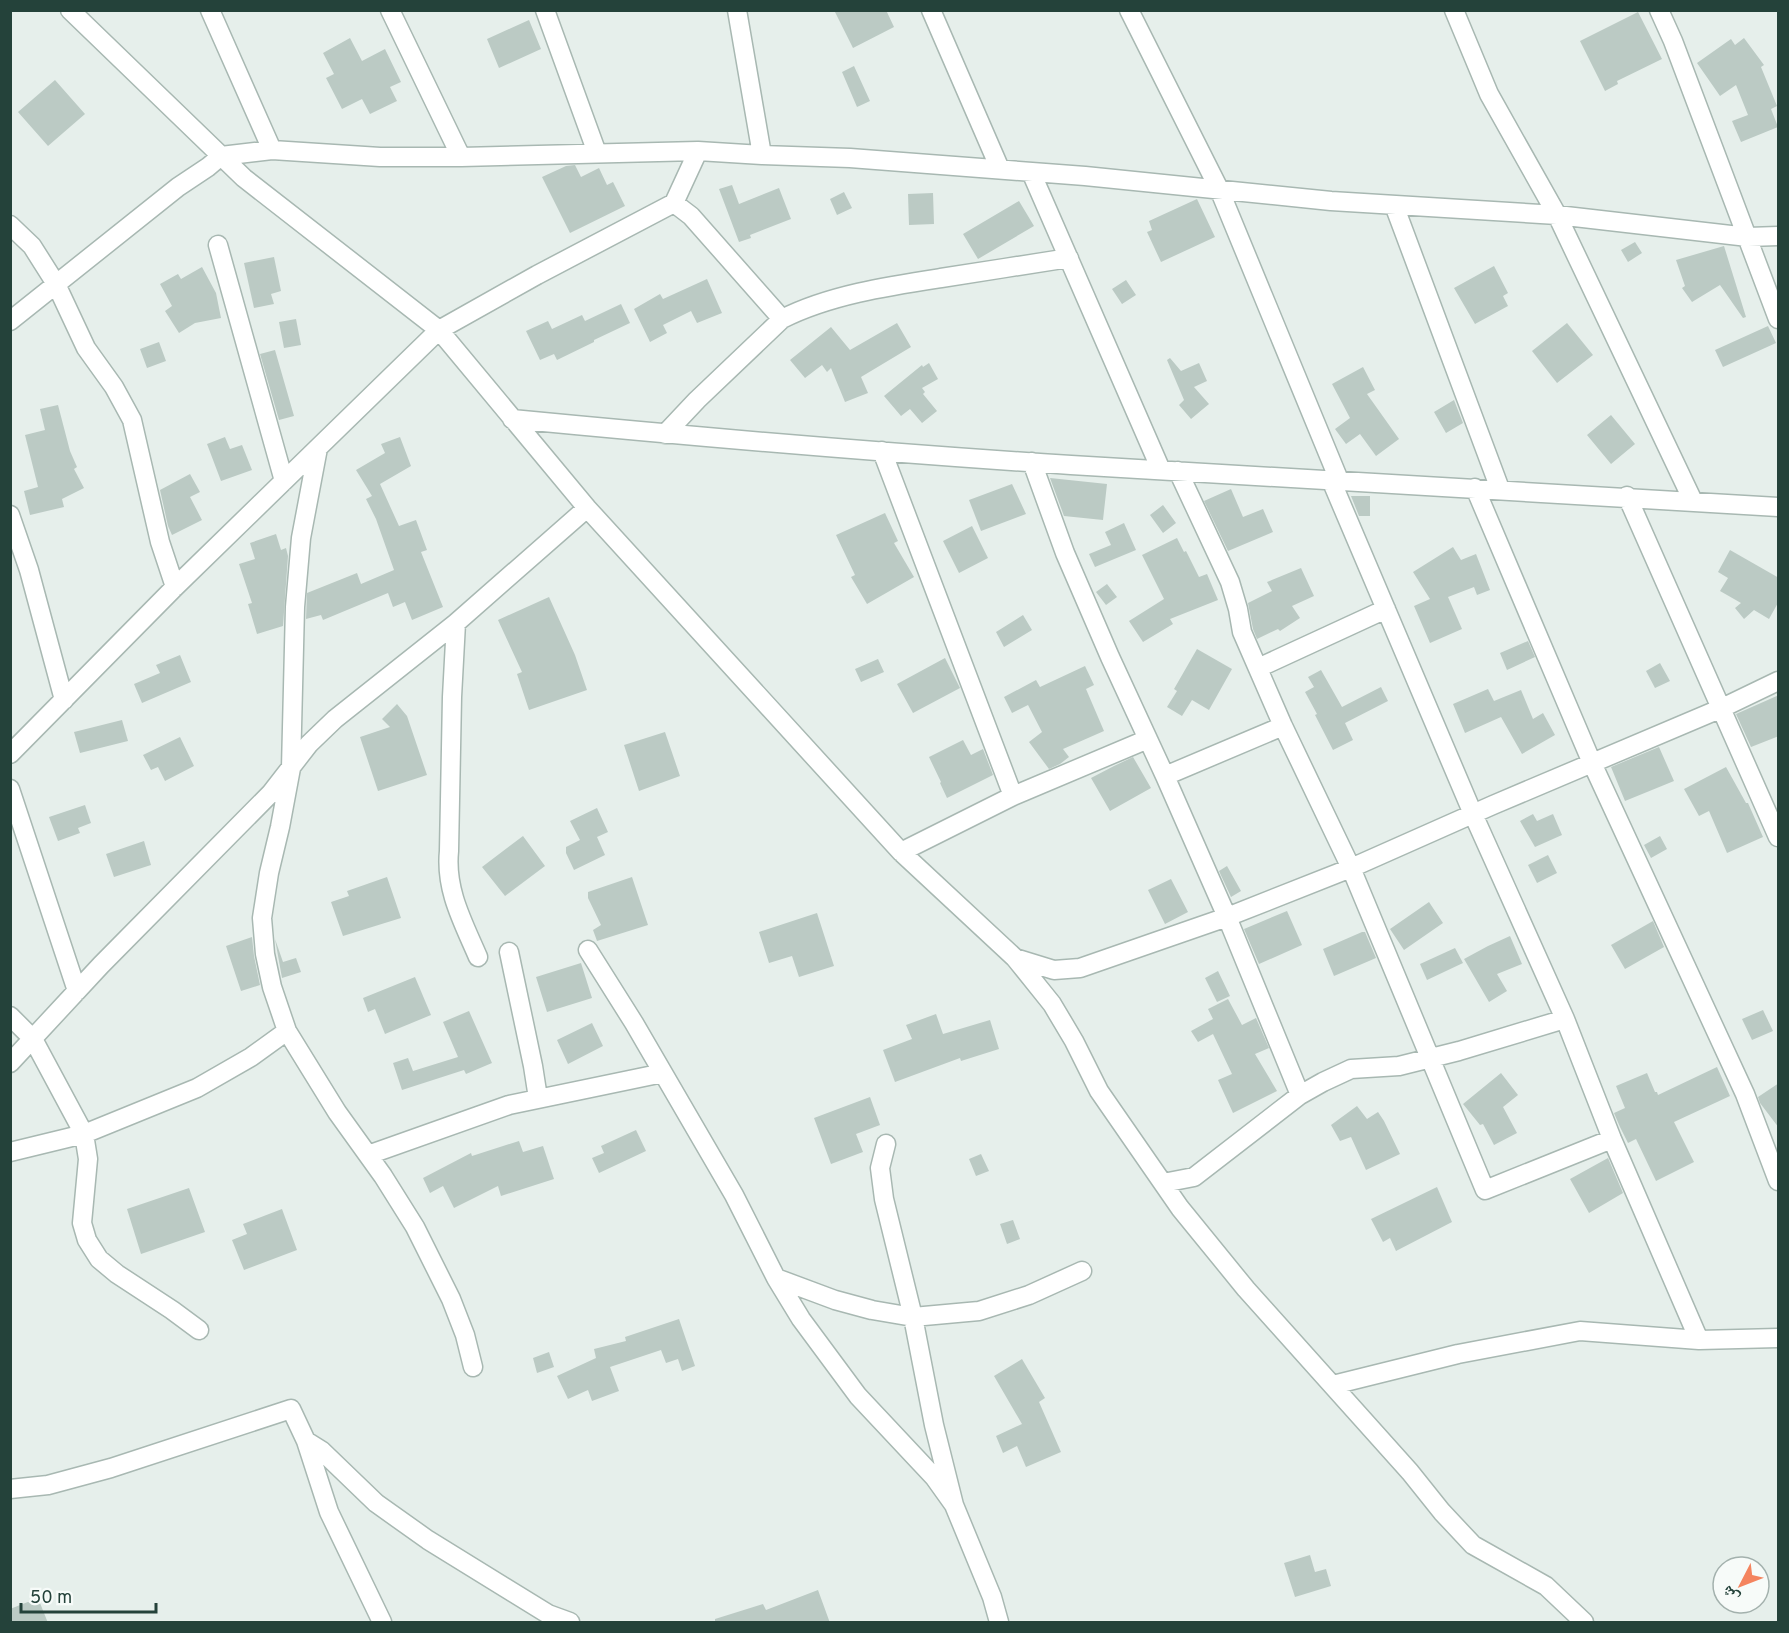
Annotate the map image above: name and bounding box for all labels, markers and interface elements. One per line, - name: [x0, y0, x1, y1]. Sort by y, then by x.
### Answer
- north arrow: [1711, 1555, 1771, 1615]
- scale bar: [21, 1576, 156, 1614]
- text: ش: [1718, 1581, 1744, 1607]
- text: 50 m: [30, 1587, 72, 1610]

